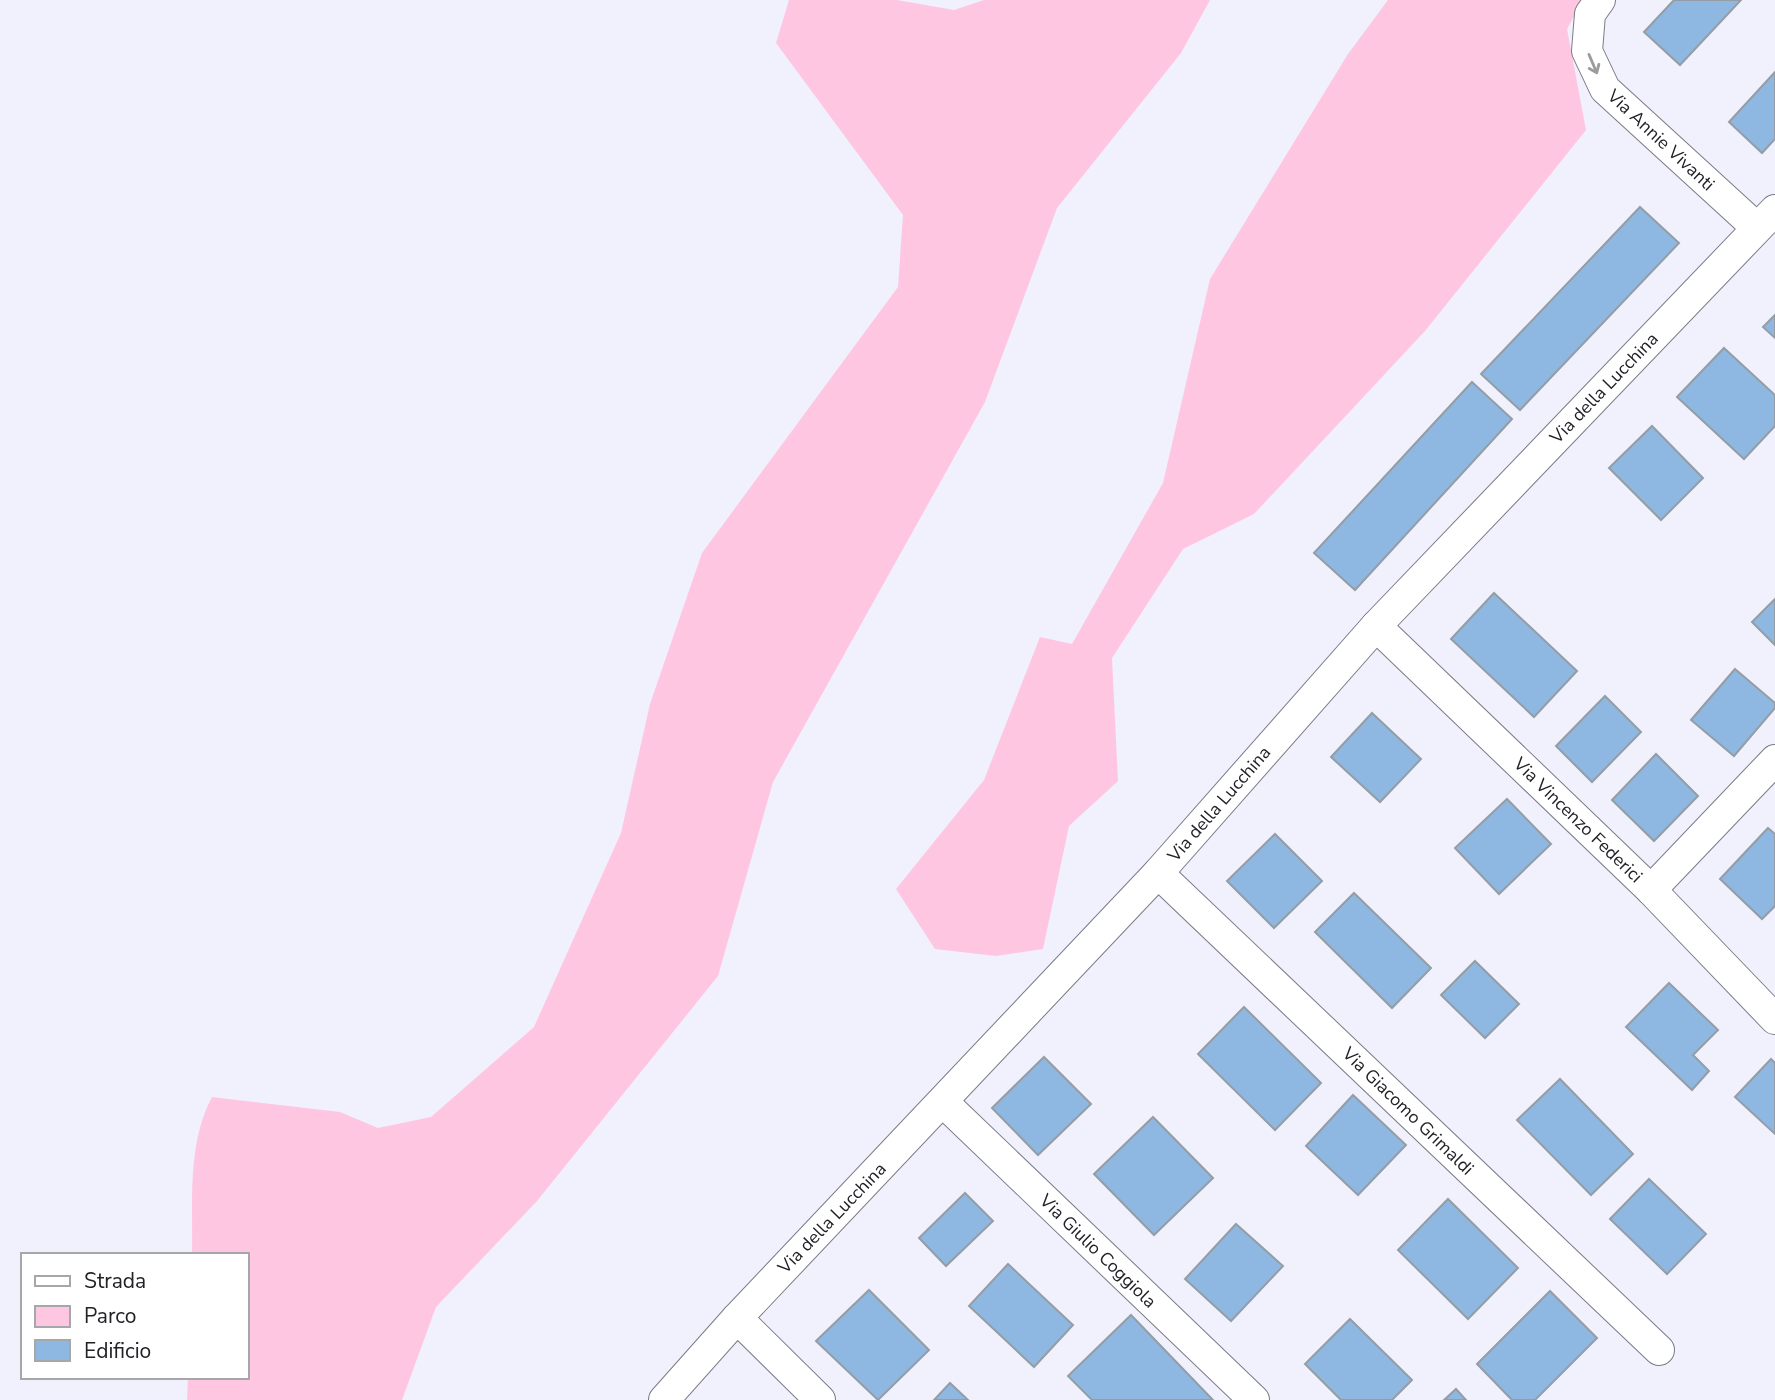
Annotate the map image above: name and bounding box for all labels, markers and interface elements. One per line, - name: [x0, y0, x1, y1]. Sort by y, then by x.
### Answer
- one-way arrow: [1587, 52, 1600, 74]
- street label: Via Annie Vivanti: [1601, 83, 1720, 196]
- street label: Via della Lucchina: [1544, 327, 1663, 450]
- street label: Via della Lucchina: [1161, 741, 1276, 868]
- street label: Via Vincenzo Federici: [1508, 751, 1648, 888]
- street label: Via Giacomo Grimaldi: [1336, 1041, 1479, 1180]
- street label: Via della Lucchina: [772, 1157, 891, 1280]
- street label: Via Giulio Coggiola: [1034, 1188, 1162, 1313]
- legend: [21, 1253, 248, 1379]
- text: Strada: [84, 1267, 146, 1295]
- text: Parco: [84, 1302, 137, 1330]
- text: Edificio: [84, 1337, 151, 1365]

